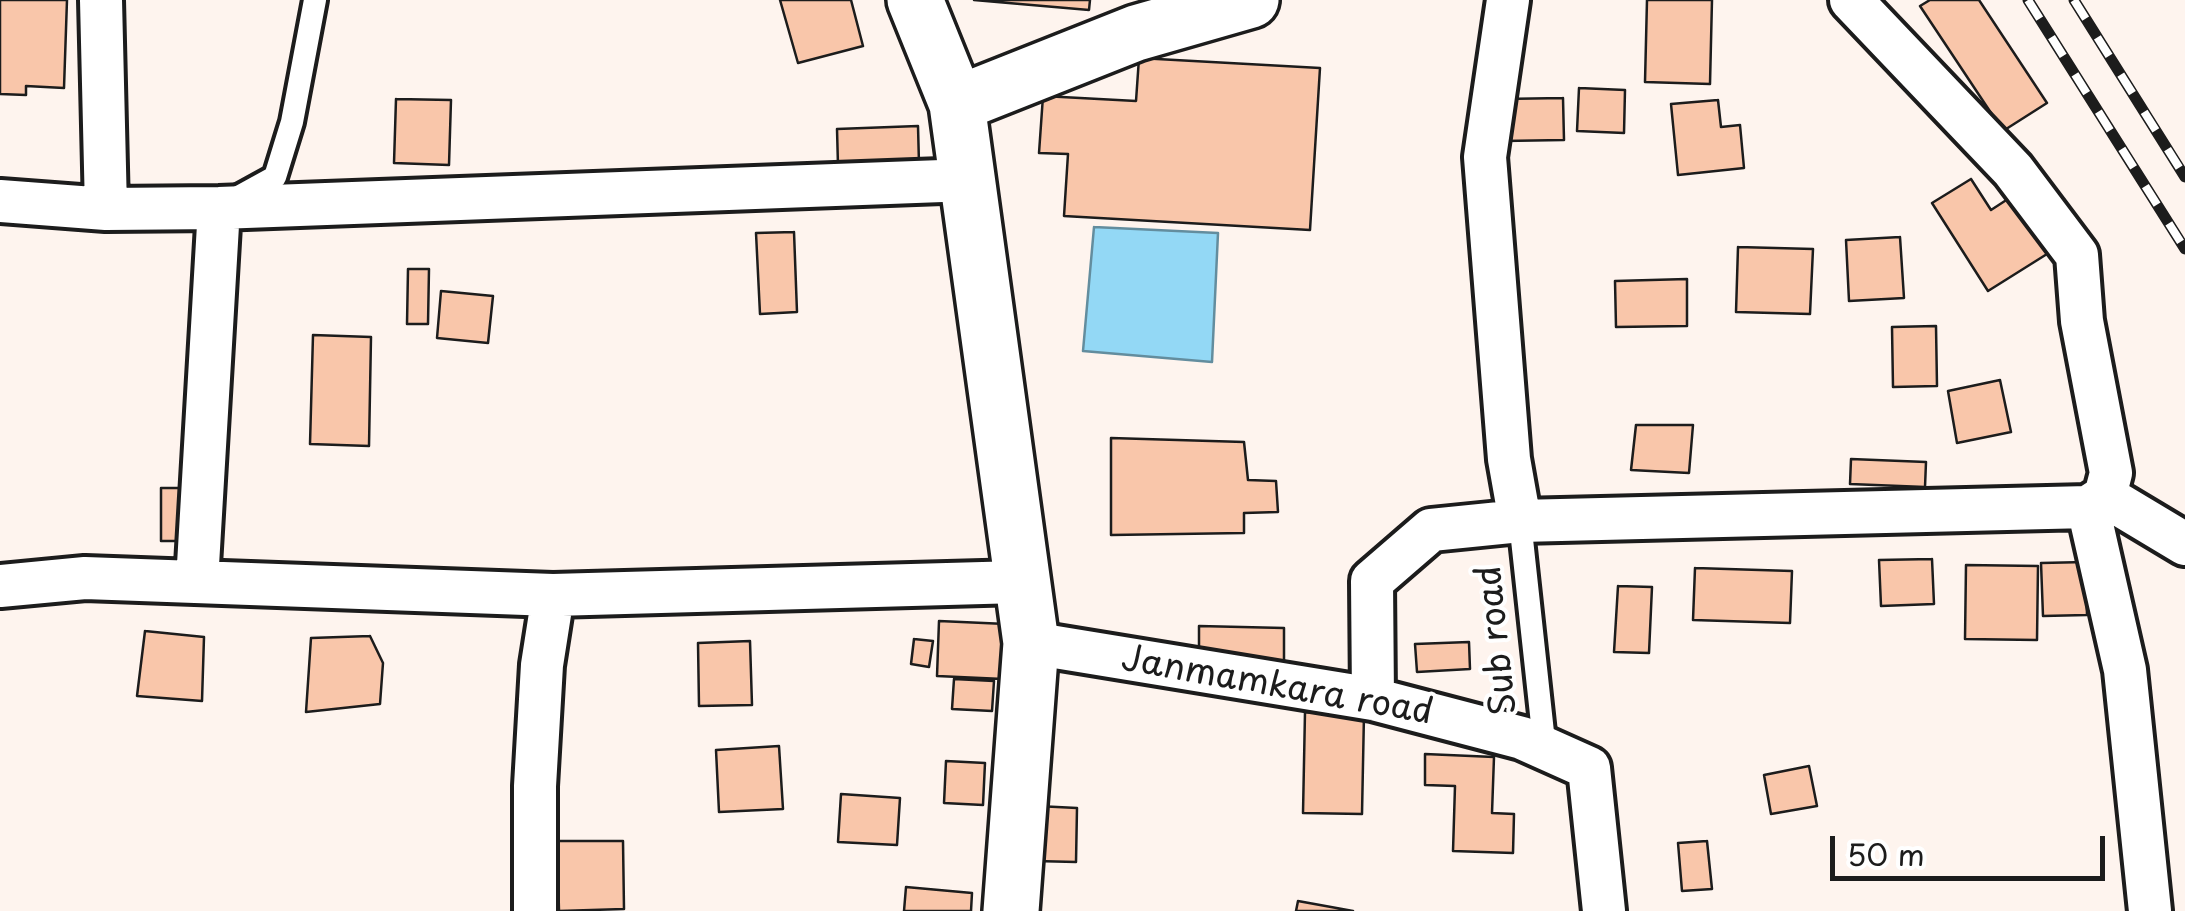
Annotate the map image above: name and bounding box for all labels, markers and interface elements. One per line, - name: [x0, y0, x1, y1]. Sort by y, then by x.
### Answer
- street label: Sub road: [1469, 563, 1527, 717]
- street label: Janmamkara road: [1118, 639, 1436, 735]
- scale bar: [1835, 816, 2110, 878]
- text: 50 m: [1847, 831, 1925, 876]

